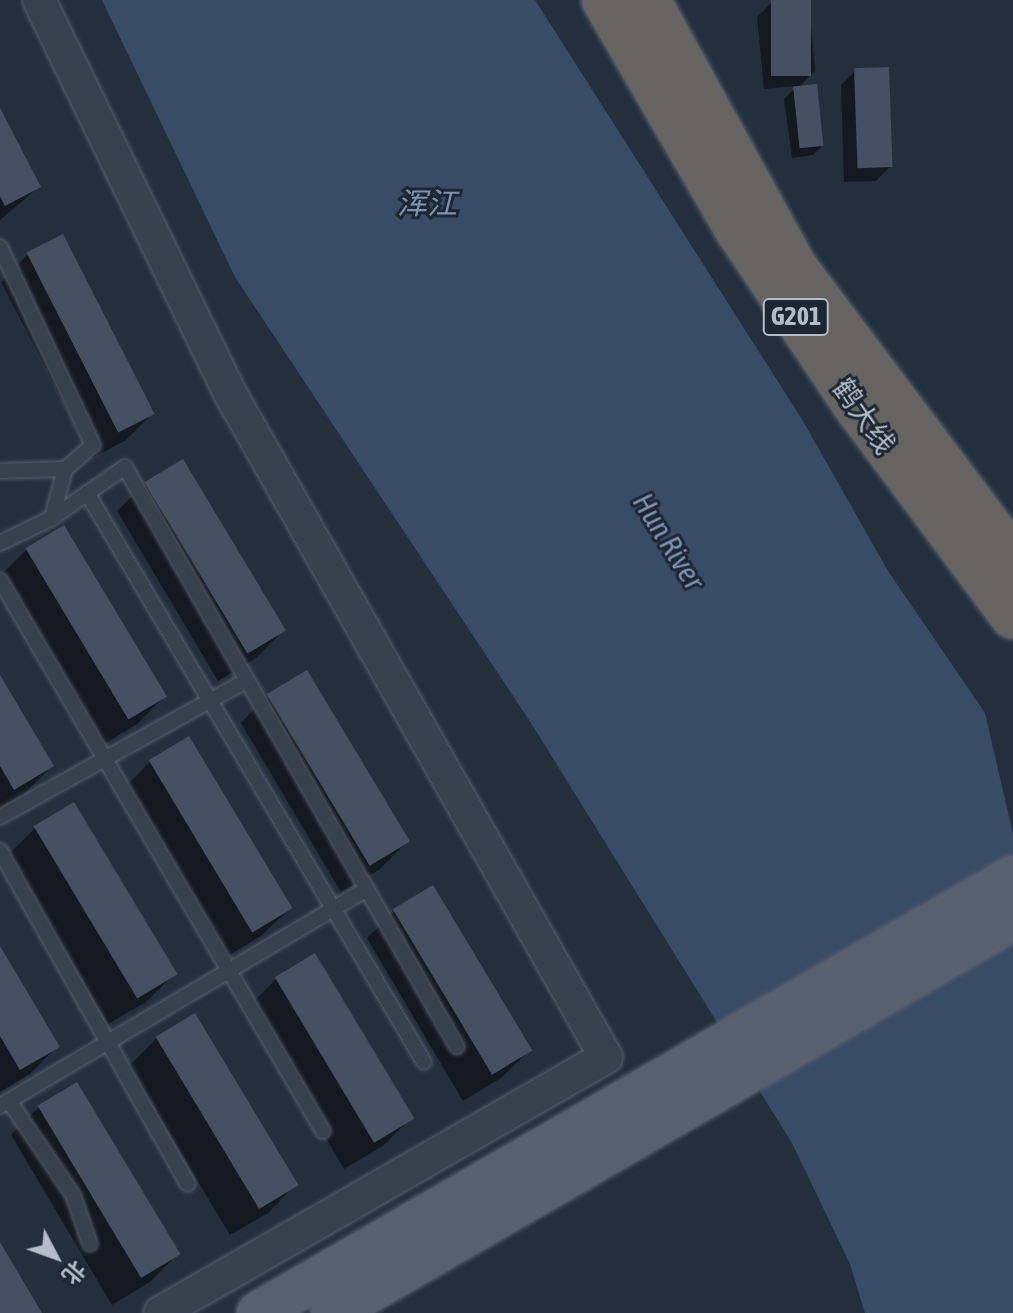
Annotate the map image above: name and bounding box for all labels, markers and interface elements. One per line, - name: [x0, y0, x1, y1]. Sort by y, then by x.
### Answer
- water label: 浑江: [397, 185, 457, 221]
- road number: G201: [762, 295, 830, 339]
- street label: 鹤大线: [826, 372, 902, 460]
- water label: Hun River: [625, 486, 713, 596]
- north arrow: [16, 1217, 96, 1297]
- text: 北: [57, 1256, 91, 1290]

